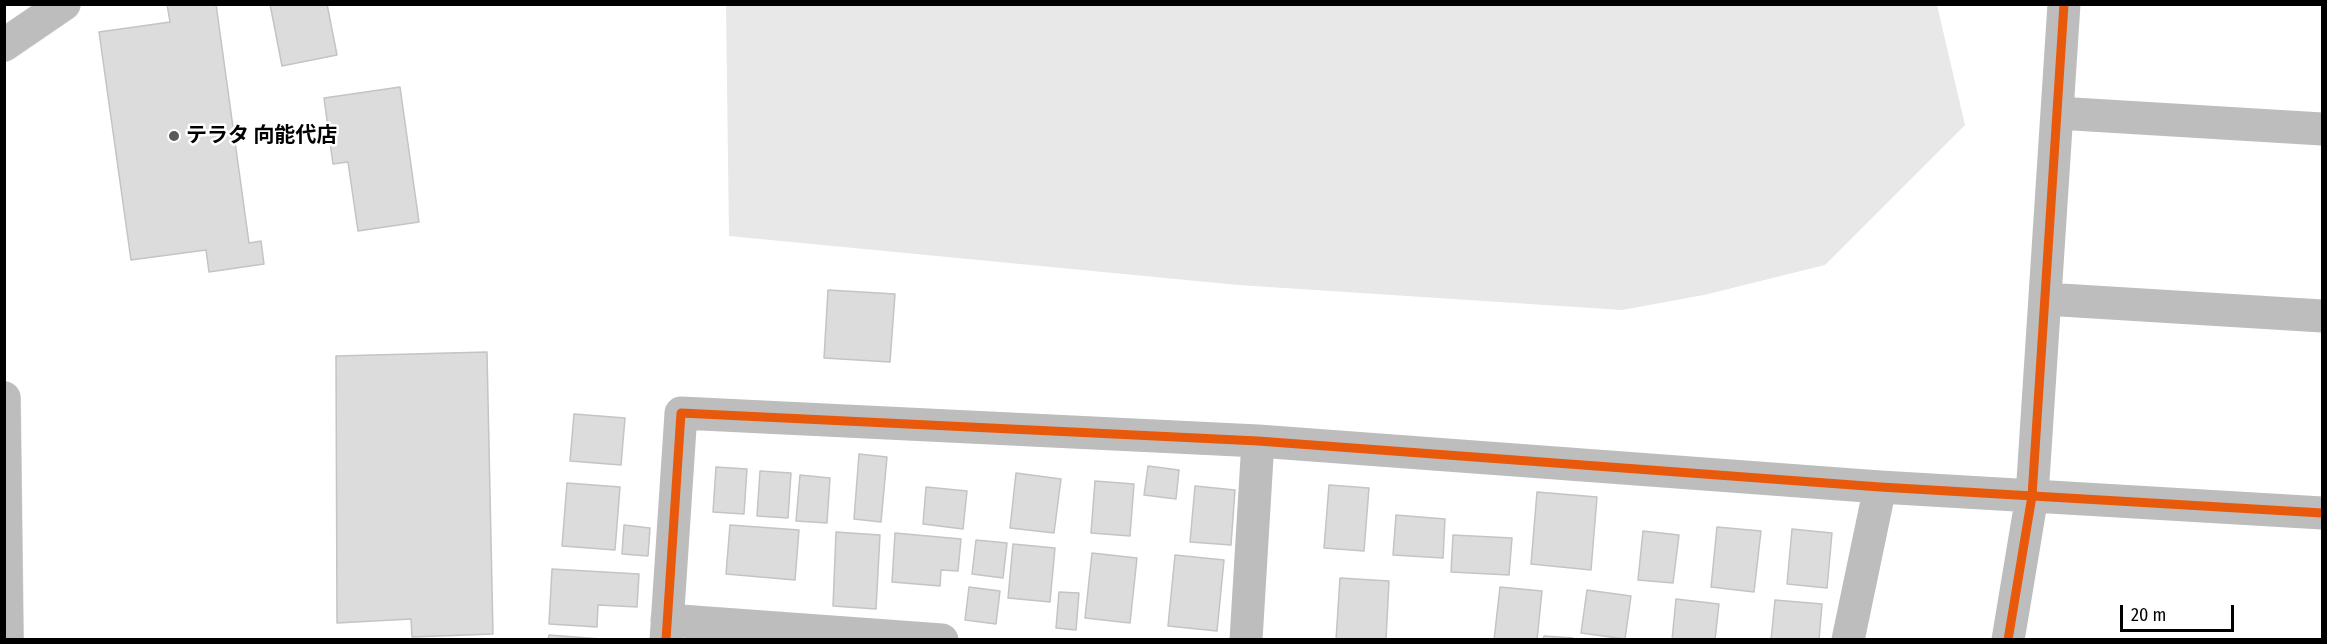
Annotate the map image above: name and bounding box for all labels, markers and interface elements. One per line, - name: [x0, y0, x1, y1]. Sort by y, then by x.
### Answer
- place label: テラタ 向能代店: [186, 123, 337, 149]
- marker: テラタ 向能代店: [167, 129, 181, 143]
- scale bar: [2123, 593, 2237, 631]
- text: 20 m: [2131, 604, 2166, 626]

